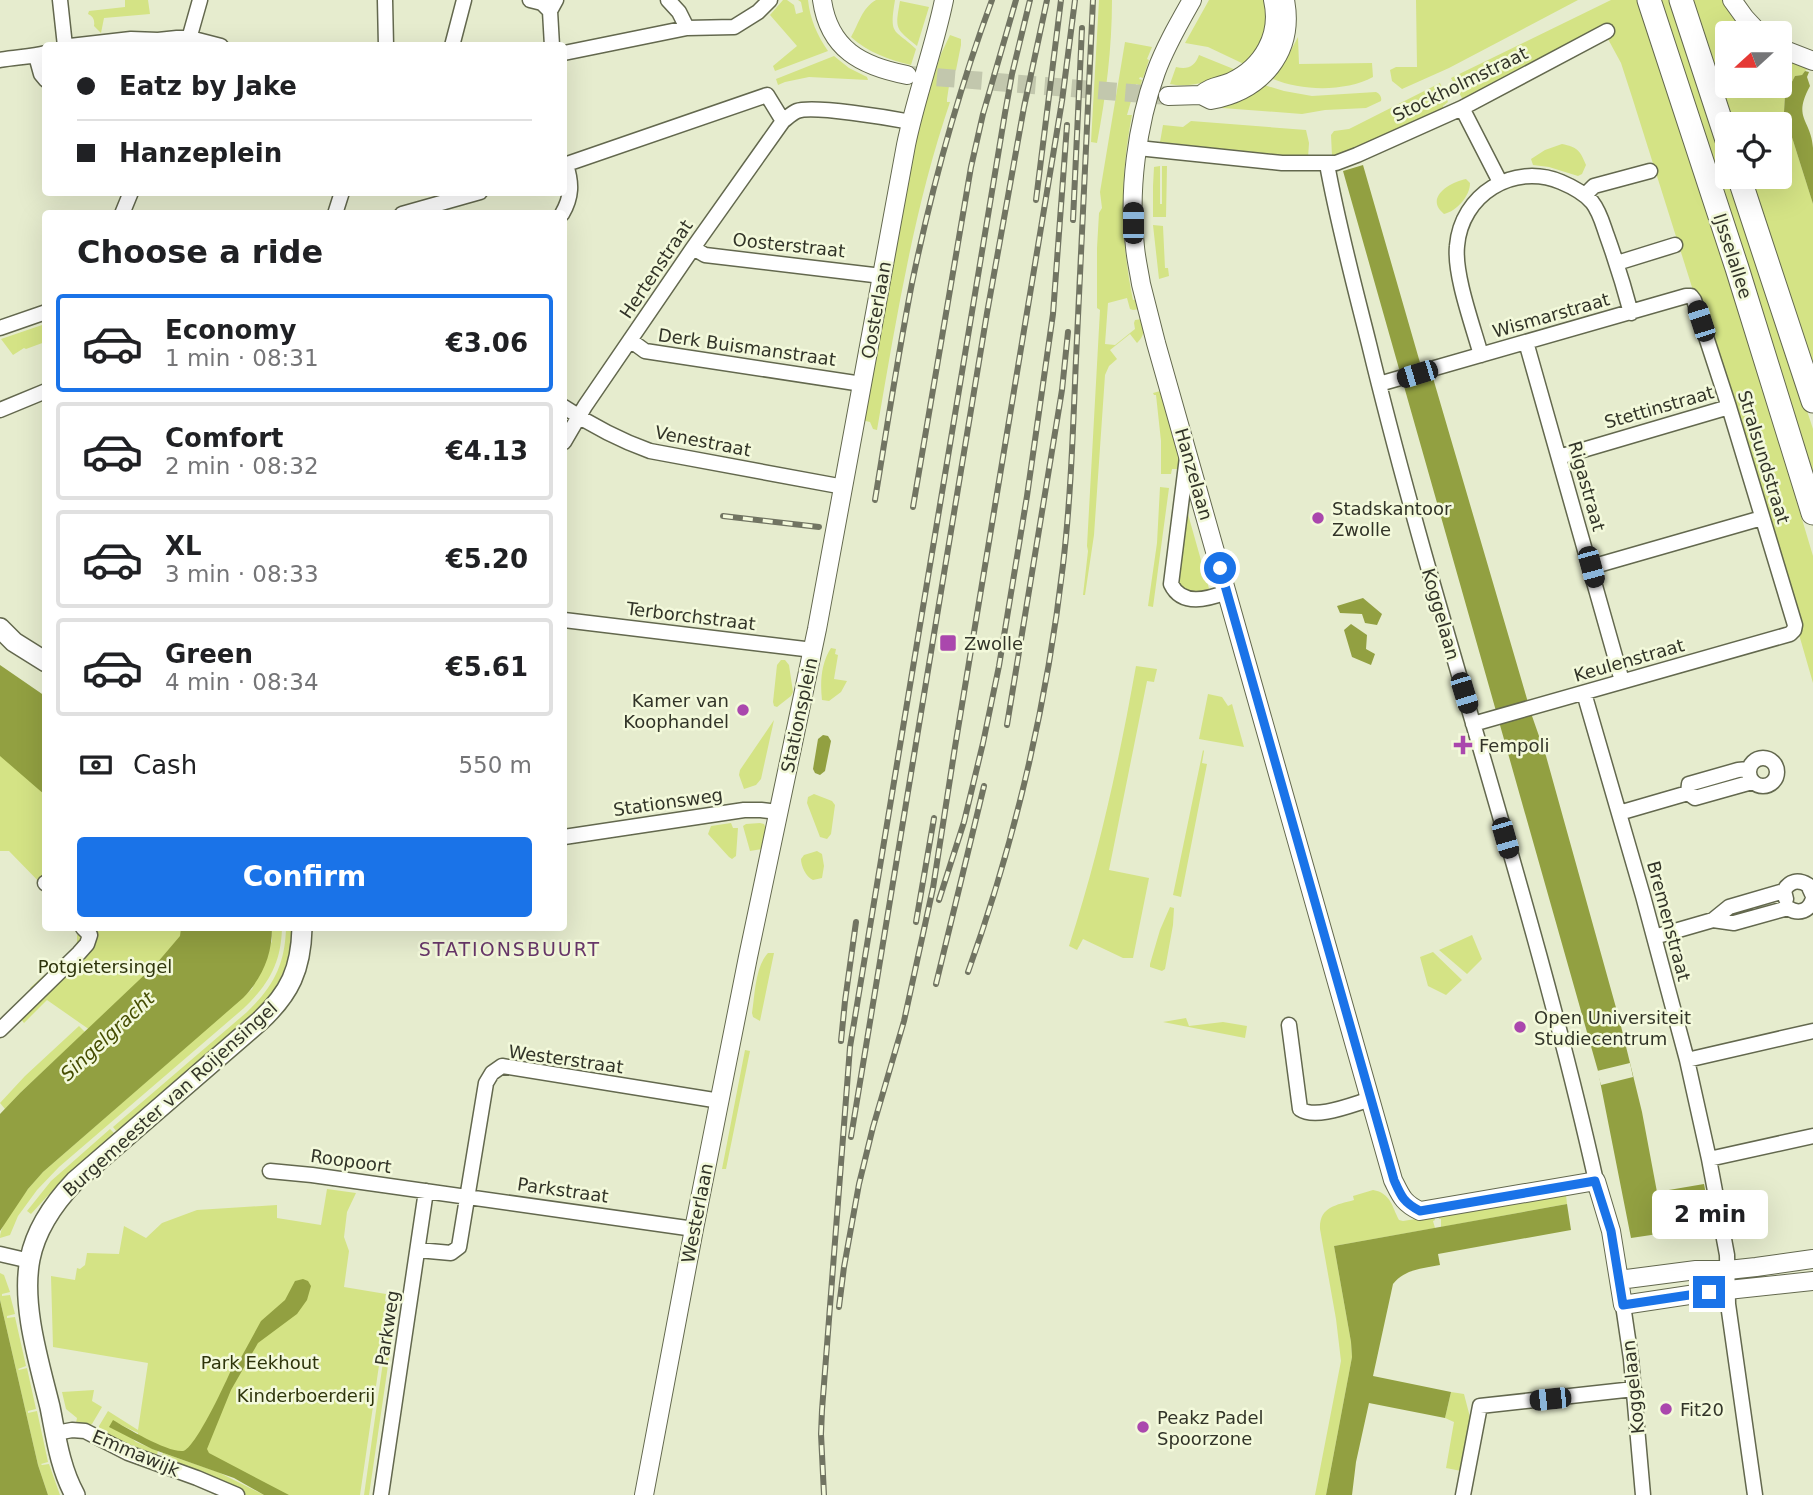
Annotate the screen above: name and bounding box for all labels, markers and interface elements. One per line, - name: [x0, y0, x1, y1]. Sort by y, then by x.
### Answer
- north arrow: [1715, 21, 1792, 98]
- map controls: [1715, 21, 1792, 189]
- street label: Stockholmstraat: [1389, 42, 1531, 126]
- text: Eatz by Jake: [119, 71, 297, 101]
- button: locate: [1715, 112, 1792, 189]
- text: Hanzeplein: [119, 138, 282, 168]
- car: [1123, 202, 1144, 244]
- street label: IJsselallee: [1709, 211, 1757, 301]
- street label: Hertenstraat: [615, 216, 697, 322]
- street label: Oosterstraat: [732, 229, 846, 261]
- text: Choose a ride: [77, 233, 323, 271]
- street label: Oosterlaan: [857, 260, 895, 360]
- street label: Wismarstraat: [1490, 288, 1612, 342]
- car: [1685, 298, 1718, 344]
- icon: car: [81, 312, 144, 375]
- text: Economy: [165, 315, 296, 345]
- street label: Derk Buismanstraat: [657, 324, 837, 370]
- text: €3.06: [446, 328, 528, 358]
- text: 1 min · 08:31: [165, 345, 319, 371]
- car: [1394, 358, 1441, 390]
- street label: Stettinstraat: [1602, 381, 1716, 433]
- street label: Stralsundstraat: [1734, 388, 1794, 526]
- icon: car: [81, 420, 144, 483]
- street label: Venestraat: [653, 421, 753, 461]
- text: Comfort: [165, 423, 283, 453]
- street label: Hanzelaan: [1171, 425, 1217, 523]
- text: €4.13: [446, 436, 528, 466]
- street label: Rigastraat: [1564, 438, 1610, 534]
- text: 2 min · 08:32: [165, 453, 319, 479]
- place label: Stadskantoor Zwolle: [1332, 498, 1452, 540]
- marker: Stadskantoor Zwolle: [1310, 510, 1326, 526]
- icon: car: [81, 528, 144, 591]
- text: XL: [165, 531, 202, 561]
- text: €5.20: [446, 544, 528, 574]
- car: [1576, 544, 1607, 590]
- route start: [1204, 552, 1236, 584]
- text: 3 min · 08:33: [165, 561, 319, 587]
- street label: Koggelaan: [1418, 566, 1464, 662]
- street label: Terborchstraat: [624, 598, 757, 634]
- marker: Zwolle: [938, 633, 958, 653]
- place label: Zwolle: [964, 633, 1023, 654]
- street label: Keulenstraat: [1571, 634, 1687, 686]
- icon: car: [81, 636, 144, 699]
- text: Green: [165, 639, 253, 669]
- text: €5.61: [446, 652, 528, 682]
- street label: Stationsplein: [777, 655, 821, 775]
- text: 4 min · 08:34: [165, 669, 319, 695]
- car: [1448, 670, 1481, 716]
- place label: Kamer van Koophandel: [623, 690, 729, 732]
- marker: Kamer van Koophandel: [735, 702, 751, 718]
- marker: Fempoli: [1453, 735, 1473, 755]
- place label: Fempoli: [1479, 735, 1549, 756]
- icon: cash: [77, 746, 115, 784]
- text: Cash: [133, 750, 197, 780]
- text: 550 m: [458, 752, 532, 778]
- street label: Stationsweg: [612, 784, 724, 820]
- car: [1490, 815, 1521, 861]
- button: Confirm: [77, 837, 532, 917]
- street label: Bremenstraat: [1643, 859, 1695, 983]
- district label: STATIONSBUURT: [419, 938, 601, 960]
- park label: Potgietersingel: [38, 956, 172, 977]
- water label: Singelgracht: [56, 986, 159, 1085]
- street label: Burgemeester van Roijensingel: [59, 997, 281, 1201]
- place label: Open Universiteit Studiecentrum: [1534, 1007, 1691, 1049]
- marker: Open Universiteit Studiecentrum: [1512, 1019, 1528, 1035]
- street label: Westerstraat: [507, 1041, 625, 1077]
- street label: Roopoort: [309, 1145, 393, 1177]
- street label: Westerlaan: [677, 1161, 717, 1265]
- street label: Parkstraat: [516, 1173, 610, 1207]
- callout: 2 min: [1651, 1190, 1767, 1240]
- text: 2 min: [1674, 1201, 1746, 1227]
- route end: [1693, 1276, 1725, 1308]
- street label: Parkweg: [371, 1289, 403, 1367]
- street label: Koggelaan: [1618, 1339, 1648, 1435]
- park label: Park Eekhout: [201, 1352, 319, 1373]
- park label: Kinderboerderij: [237, 1385, 375, 1406]
- car: [1529, 1386, 1572, 1412]
- place label: Fit20: [1680, 1399, 1724, 1420]
- marker: Fit20: [1658, 1401, 1674, 1417]
- place label: Peakz Padel Spoorzone: [1157, 1407, 1264, 1449]
- marker: Peakz Padel Spoorzone: [1135, 1419, 1151, 1435]
- street label: Emmawijk: [89, 1425, 183, 1481]

